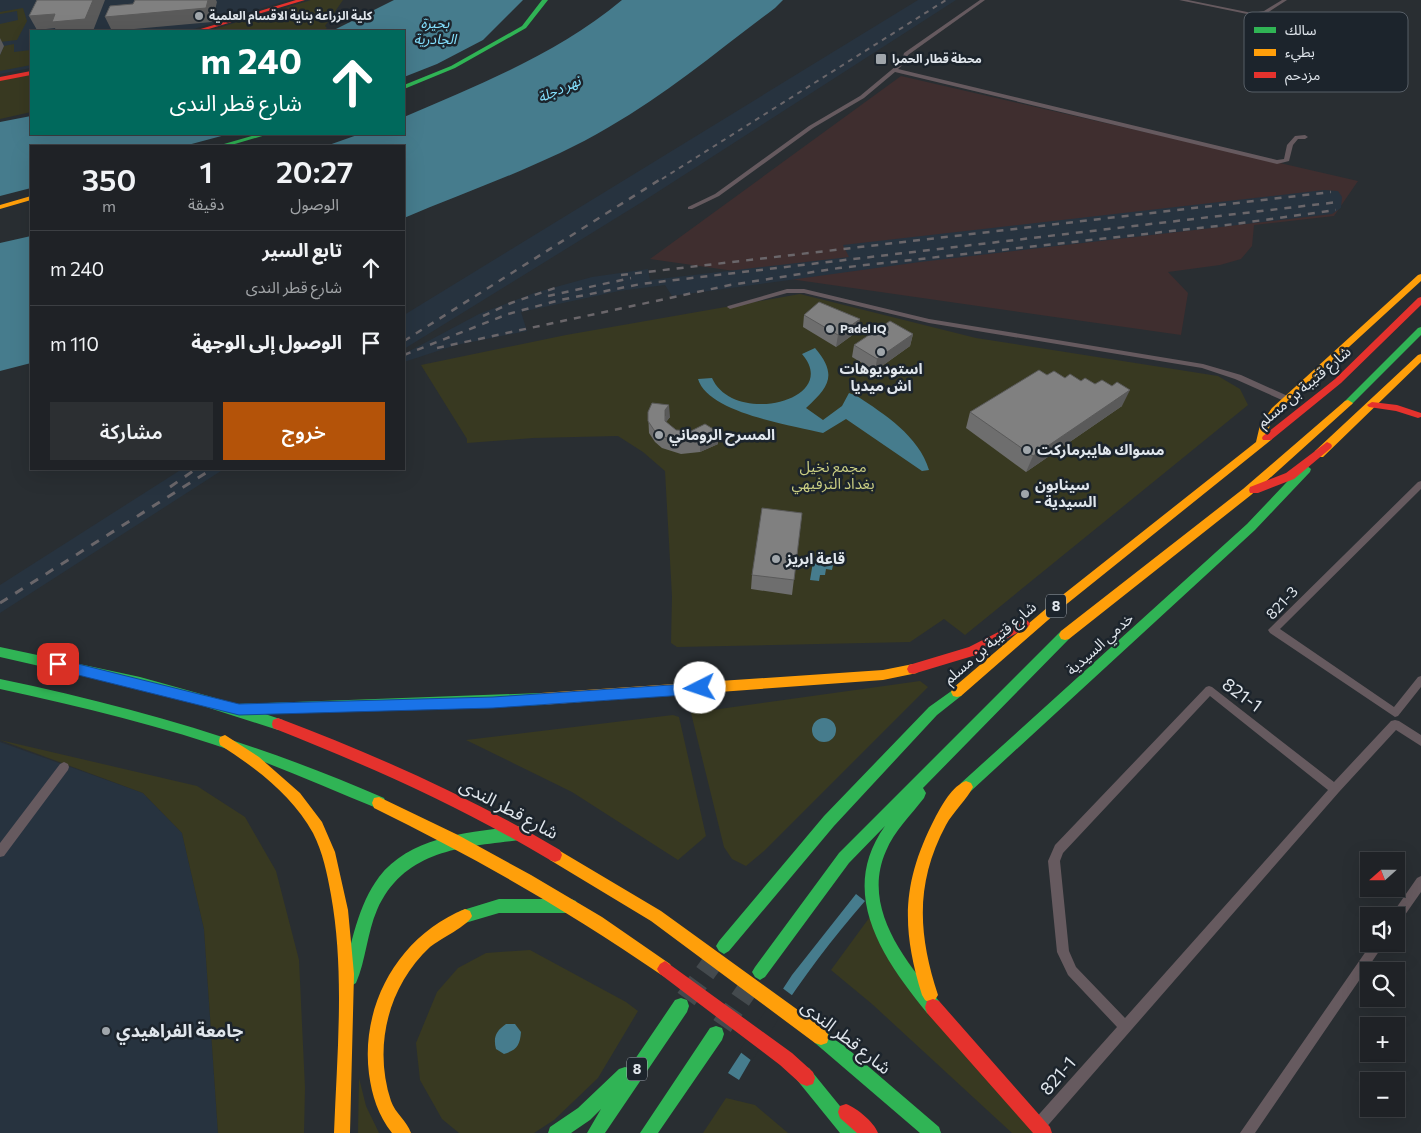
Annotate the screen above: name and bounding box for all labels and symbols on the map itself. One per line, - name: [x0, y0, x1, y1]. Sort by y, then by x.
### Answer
- place label: كلية الزراعة بناية الاقسام العلمية: [209, 8, 373, 25]
- marker: كلية الزراعة بناية الاقسام العلمية: [193, 10, 205, 22]
- legend: [1244, 12, 1408, 92]
- water label: بحيرة الجادرية: [414, 14, 458, 48]
- text: سالك: [1285, 21, 1317, 38]
- text: بطيء: [1285, 43, 1315, 63]
- place label: محطة قطار الحمرا: [892, 51, 982, 66]
- marker: محطة قطار الحمرا: [874, 52, 888, 66]
- text: مزدحم: [1285, 66, 1320, 86]
- water label: نهر دجلة: [535, 71, 584, 106]
- place label: Padel IQ: [840, 321, 887, 335]
- marker: Padel IQ: [824, 323, 836, 335]
- street label: شارع قتيبة بن مسلم: [1253, 342, 1357, 434]
- marker: استوديوهات اش ميديا: [875, 346, 887, 358]
- place label: استوديوهات اش ميديا: [839, 359, 923, 395]
- place label: المسرح الروماني: [669, 425, 775, 446]
- marker: المسرح الروماني: [653, 429, 665, 441]
- place label: مسواك هايبرماركت: [1037, 440, 1164, 459]
- marker: مسواك هايبرماركت: [1021, 444, 1033, 456]
- park label: مجمع نخيل بغداد الترفيهي: [792, 457, 874, 495]
- place label: سينابون - السيدية: [1035, 475, 1097, 510]
- marker: سينابون - السيدية: [1019, 488, 1031, 500]
- place label: قاعة ابريز: [785, 549, 845, 568]
- marker: قاعة ابريز: [770, 553, 782, 565]
- street label: 821-3: [1261, 582, 1301, 623]
- road number: 8: [1046, 594, 1066, 618]
- street label: شارع قتيبة بن مسلم: [939, 597, 1042, 690]
- street label: خدمي السيدية: [1062, 608, 1139, 681]
- pin: [37, 643, 79, 685]
- position arrow: [673, 661, 725, 713]
- street label: 821-1: [1218, 672, 1267, 716]
- street label: شارع قطر الندى: [455, 773, 562, 847]
- north arrow: [1360, 852, 1405, 898]
- street label: شارع قطر الندى: [795, 994, 896, 1081]
- place label: جامعة الفراهيدي: [116, 1019, 243, 1045]
- marker: جامعة الفراهيدي: [100, 1025, 112, 1037]
- street label: 821-1: [1035, 1052, 1080, 1099]
- road number: 8: [627, 1058, 647, 1080]

